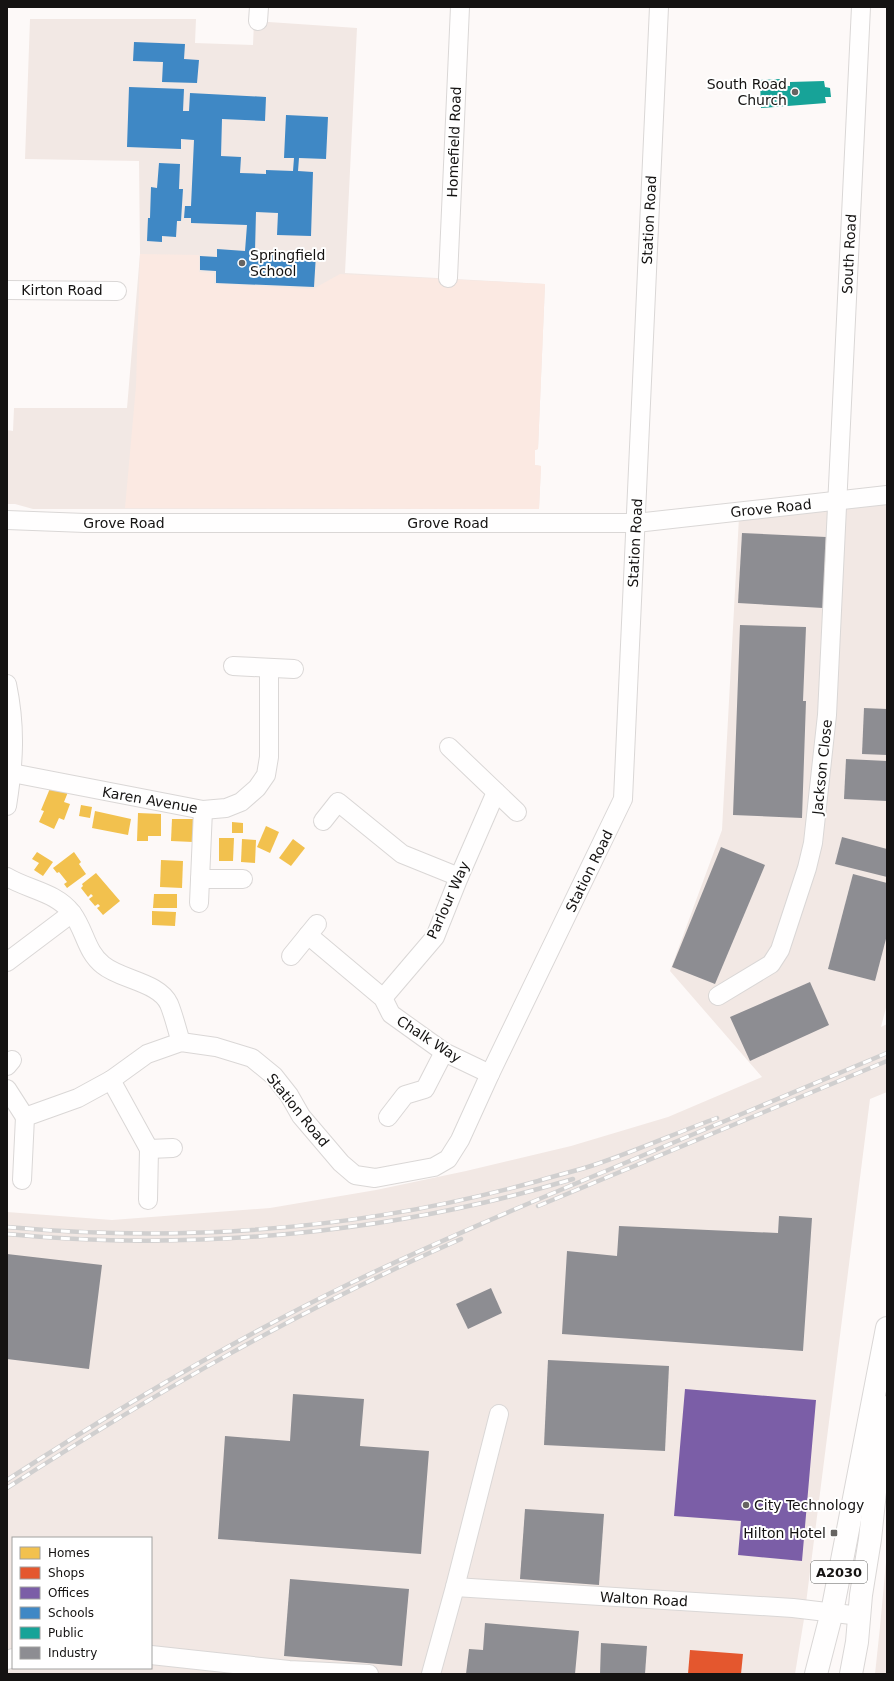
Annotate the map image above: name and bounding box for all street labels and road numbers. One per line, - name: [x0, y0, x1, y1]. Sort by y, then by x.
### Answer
- street label: Homefield Road: [444, 86, 464, 198]
- street label: Station Road: [639, 175, 659, 265]
- street label: South Road: [839, 213, 859, 295]
- street label: Kirton Road: [21, 282, 103, 298]
- street label: Grove Road: [730, 496, 812, 520]
- street label: Station Road: [625, 498, 645, 588]
- street label: Grove Road: [83, 515, 165, 531]
- street label: Grove Road: [407, 515, 489, 531]
- street label: Jackson Close: [809, 719, 835, 816]
- street label: Karen Avenue: [101, 784, 199, 816]
- street label: Station Road: [562, 827, 616, 915]
- street label: Parlour Way: [424, 859, 472, 941]
- street label: Chalk Way: [394, 1012, 464, 1066]
- street label: Station Road: [264, 1070, 332, 1150]
- road number: A2030: [811, 1561, 867, 1583]
- street label: Walton Road: [600, 1589, 688, 1609]

